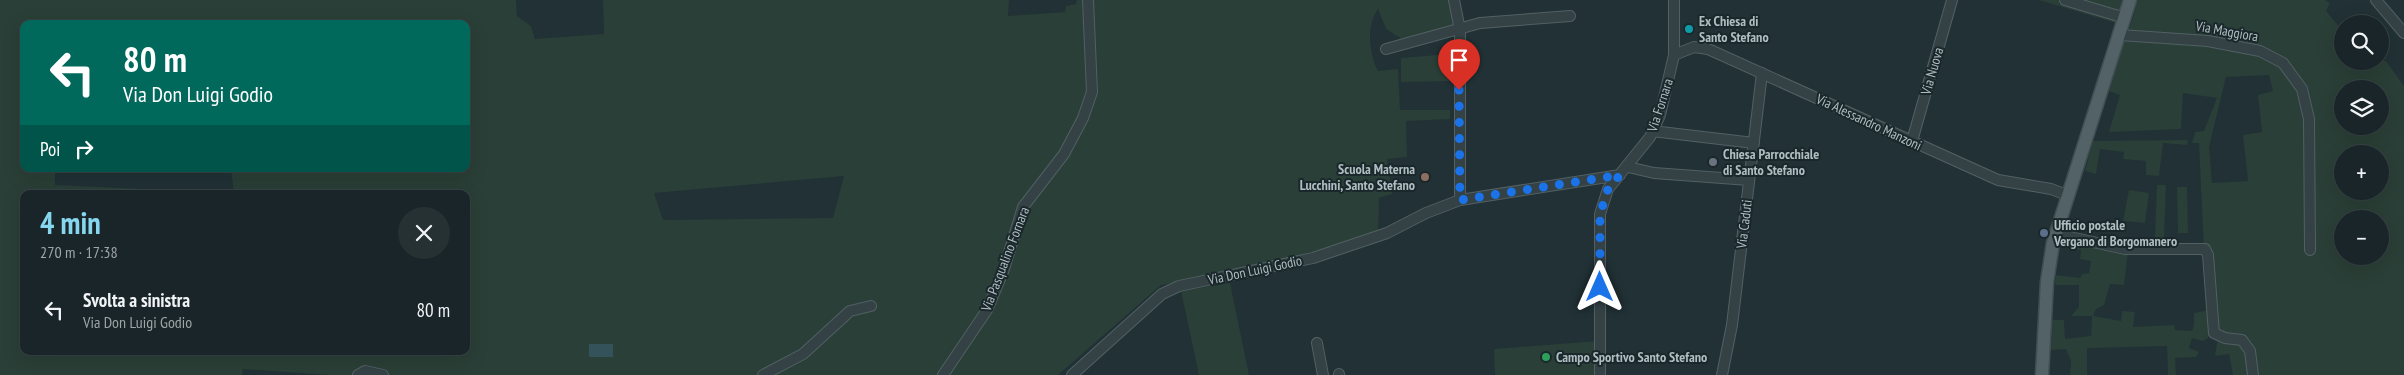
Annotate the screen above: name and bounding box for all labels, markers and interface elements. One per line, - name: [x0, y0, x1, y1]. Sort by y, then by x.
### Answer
- place label: Ex Chiesa di Santo Stefano: [1699, 12, 1769, 46]
- map controls: [2334, 15, 2389, 265]
- button: search: [2334, 15, 2389, 70]
- street label: Via Maggiora: [2193, 16, 2260, 45]
- marker: Ex Chiesa di Santo Stefano: [1683, 23, 1695, 35]
- text: 80 m: [123, 36, 187, 82]
- pin: [1438, 39, 1480, 90]
- icon: left: [40, 40, 105, 105]
- street label: Via Nuova: [1916, 45, 1947, 98]
- icon: arrive: [1445, 46, 1473, 74]
- street label: Via Fornara: [1643, 76, 1677, 135]
- text: Via Don Luigi Godio: [123, 80, 273, 108]
- button: layers: [2334, 80, 2389, 135]
- street label: Via Alessandro Manzoni: [1813, 89, 1925, 154]
- icon: right: [70, 135, 98, 163]
- text: Poi: [40, 137, 60, 161]
- place label: Chiesa Parrocchiale di Santo Stefano: [1723, 145, 1819, 179]
- button: +: [2334, 145, 2389, 200]
- marker: Chiesa Parrocchiale di Santo Stefano: [1707, 156, 1719, 168]
- place label: Scuola Materna Lucchini, Santo Stefano: [1300, 160, 1415, 194]
- marker: Scuola Materna Lucchini, Santo Stefano: [1419, 171, 1431, 183]
- street label: Via Caduti: [1732, 199, 1756, 250]
- text: 4 min: [40, 203, 101, 242]
- street label: Via Pasqualino Fornara: [976, 204, 1033, 315]
- button: close: [398, 207, 450, 259]
- button: −: [2334, 210, 2389, 265]
- place label: Ufficio postale Vergano di Borgomanero: [2053, 216, 2177, 250]
- marker: Ufficio postale Vergano di Borgomanero: [2038, 227, 2050, 239]
- text: 270 m · 17:38: [40, 242, 118, 262]
- street label: Via Don Luigi Godio: [1205, 251, 1304, 289]
- position arrow: [1573, 260, 1625, 312]
- text: Svolta a sinistra: [83, 288, 190, 312]
- icon: left: [40, 296, 68, 324]
- text: 80 m: [417, 298, 450, 322]
- text: Via Don Luigi Godio: [83, 312, 192, 332]
- place label: Campo Sportivo Santo Stefano: [1556, 348, 1707, 366]
- marker: Campo Sportivo Santo Stefano: [1540, 351, 1552, 363]

